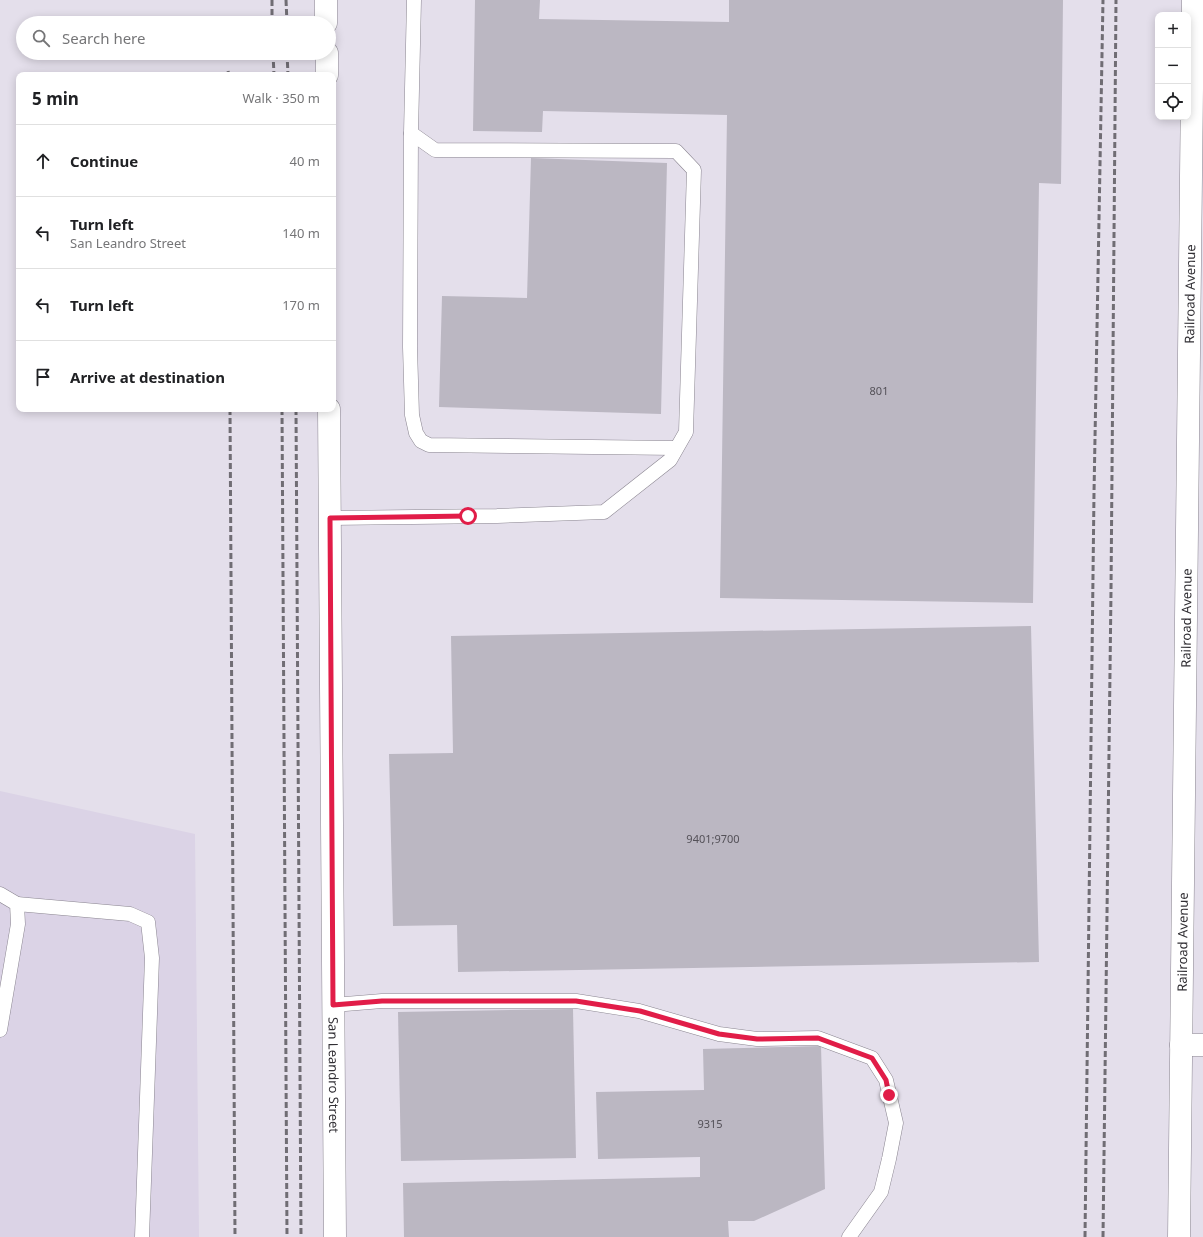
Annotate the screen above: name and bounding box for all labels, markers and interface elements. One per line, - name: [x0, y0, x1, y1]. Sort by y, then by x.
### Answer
- map controls: [1155, 12, 1191, 120]
- button: +: [1155, 12, 1191, 48]
- search box: [16, 16, 336, 60]
- icon: search: [30, 27, 52, 49]
- text: Search here: [62, 28, 145, 48]
- button: −: [1155, 48, 1191, 84]
- button: locate: [1155, 84, 1191, 120]
- text: 5 min: [32, 87, 79, 110]
- text: Walk · 350 m: [242, 89, 320, 107]
- icon: ahead: [32, 150, 54, 172]
- text: Continue: [70, 151, 138, 171]
- text: 40 m: [290, 152, 320, 170]
- text: Turn left: [70, 214, 134, 234]
- icon: left: [32, 222, 54, 244]
- text: 140 m: [282, 224, 320, 242]
- text: San Leandro Street: [70, 234, 186, 252]
- street label: Railroad Avenue: [1180, 244, 1199, 344]
- icon: left: [32, 294, 54, 316]
- text: Turn left: [70, 295, 134, 315]
- text: 170 m: [282, 296, 320, 314]
- icon: arrive: [32, 366, 54, 388]
- text: Arrive at destination: [70, 367, 225, 387]
- house number: 801: [870, 383, 888, 398]
- route start: [459, 507, 477, 525]
- street label: Railroad Avenue: [1176, 568, 1196, 668]
- house number: 9401;9700: [686, 831, 740, 846]
- street label: Railroad Avenue: [1173, 892, 1192, 992]
- street label: San Leandro Street: [324, 1017, 343, 1133]
- route end: [880, 1086, 898, 1104]
- house number: 9315: [697, 1116, 723, 1131]

